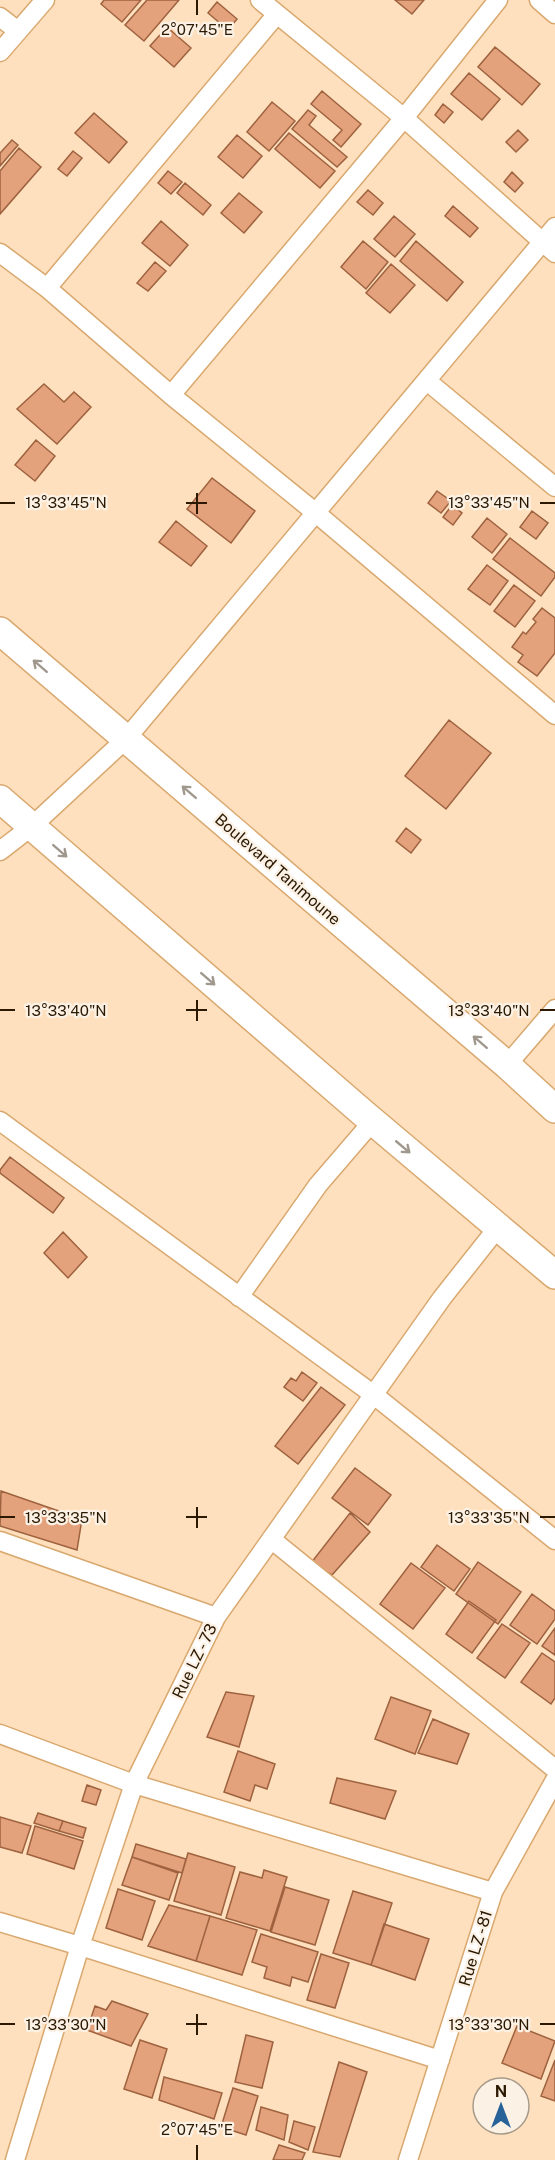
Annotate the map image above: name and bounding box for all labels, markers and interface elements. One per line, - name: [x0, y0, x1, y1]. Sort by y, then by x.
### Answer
- text: 2°07'45"E: [161, 21, 233, 38]
- text: 13°33'45"N: [25, 494, 107, 511]
- text: 13°33'45"N: [448, 494, 530, 511]
- one-way arrow: [32, 659, 48, 672]
- one-way arrow: [181, 786, 197, 799]
- street label: Boulevard Tanimoune: [211, 810, 344, 929]
- one-way arrow: [52, 845, 68, 858]
- one-way arrow: [200, 972, 215, 986]
- text: 13°33'40"N: [25, 1002, 107, 1019]
- text: 13°33'40"N: [448, 1002, 530, 1019]
- one-way arrow: [473, 1035, 488, 1049]
- one-way arrow: [395, 1140, 411, 1153]
- text: 13°33'35"N: [25, 1509, 107, 1526]
- text: 13°33'35"N: [448, 1509, 530, 1526]
- street label: Rue LZ - 73: [168, 1621, 221, 1702]
- street label: Rue LZ - 81: [455, 1908, 496, 1988]
- text: 13°33'30"N: [25, 2016, 107, 2033]
- text: 13°33'30"N: [448, 2016, 530, 2033]
- north arrow: [471, 2076, 531, 2136]
- text: N: [495, 2082, 507, 2101]
- text: 2°07'45"E: [161, 2121, 233, 2138]

